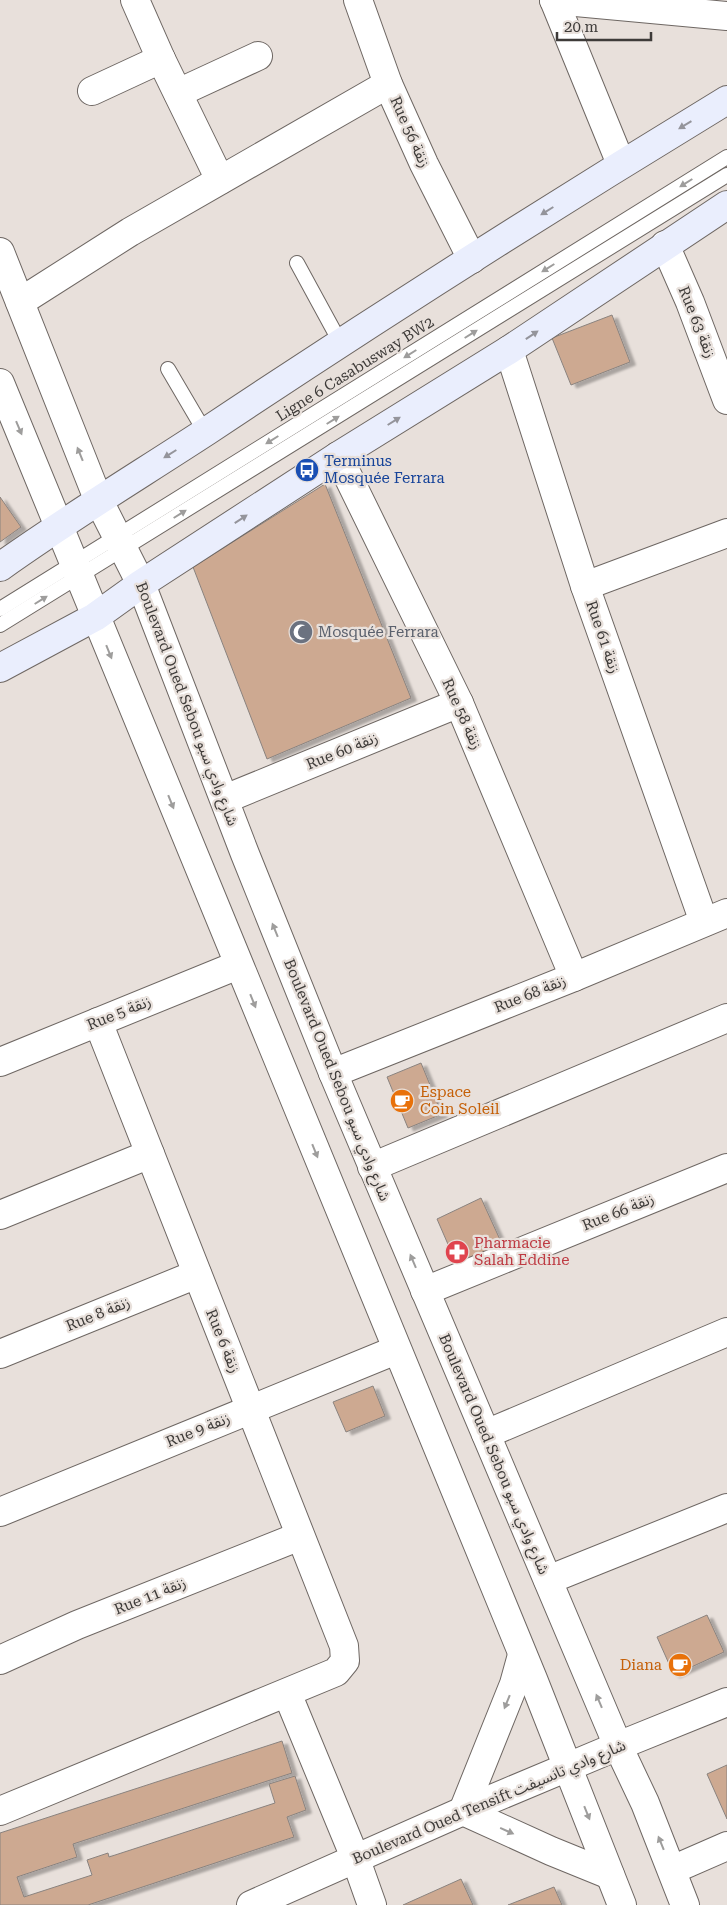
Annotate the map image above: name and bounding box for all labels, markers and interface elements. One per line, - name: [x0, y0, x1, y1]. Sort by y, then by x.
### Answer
- scale bar: [557, 10, 651, 42]
- text: 20 m: [564, 18, 599, 36]
- street label: Rue 56 زنقة: [386, 94, 434, 170]
- one-way arrow: [679, 121, 692, 130]
- one-way arrow: [679, 178, 692, 187]
- one-way arrow: [541, 206, 554, 216]
- one-way arrow: [541, 264, 554, 273]
- street label: Rue 63 زنقة: [674, 283, 720, 361]
- street label: Ligne 6 Casabusway BW2: [273, 313, 437, 425]
- one-way arrow: [464, 329, 477, 339]
- one-way arrow: [525, 330, 538, 339]
- one-way arrow: [403, 350, 416, 359]
- one-way arrow: [326, 415, 339, 424]
- one-way arrow: [388, 416, 401, 426]
- one-way arrow: [15, 421, 23, 436]
- one-way arrow: [265, 435, 278, 445]
- one-way arrow: [76, 446, 84, 461]
- one-way arrow: [163, 449, 177, 458]
- place label: Terminus Mosquée Ferrara: [324, 452, 445, 487]
- bus stop icon: Terminus Mosquée Ferrara: [294, 457, 320, 483]
- one-way arrow: [173, 510, 186, 519]
- one-way arrow: [234, 514, 247, 524]
- street label: Boulevard Oued Sebou شارع وادي سبو: [129, 580, 242, 830]
- one-way arrow: [35, 595, 48, 604]
- street label: Rue 61 زنقة: [582, 598, 624, 676]
- mosque icon: Mosquée Ferrara: [288, 619, 314, 645]
- place label: Mosquée Ferrara: [318, 623, 439, 641]
- one-way arrow: [105, 645, 113, 660]
- street label: Rue 58 زنقة: [438, 676, 486, 752]
- street label: Rue 60 زنقة: [303, 728, 381, 774]
- one-way arrow: [167, 795, 175, 810]
- one-way arrow: [271, 923, 279, 937]
- street label: Boulevard Oued Sebou شارع وادي سبو: [277, 956, 394, 1205]
- street label: Rue 68 زنقة: [491, 971, 569, 1017]
- street label: Rue 5 زنقة: [84, 992, 154, 1034]
- one-way arrow: [249, 994, 257, 1009]
- place label: Espace Coin Soleil: [420, 1083, 500, 1118]
- cafe icon: Espace Coin Soleil: [389, 1088, 415, 1114]
- one-way arrow: [311, 1144, 319, 1158]
- street label: Rue 66 زنقة: [579, 1189, 657, 1235]
- place label: Pharmacie Salah Eddine: [474, 1234, 569, 1269]
- pharmacy icon: Pharmacie Salah Eddine: [444, 1239, 470, 1265]
- one-way arrow: [408, 1254, 416, 1268]
- street label: Rue 8 زنقة: [63, 1293, 133, 1335]
- street label: Rue 6 زنقة: [202, 1306, 244, 1376]
- street label: Boulevard Oued Sebou شارع وادي سبو: [432, 1331, 553, 1578]
- street label: Rue 9 زنقة: [163, 1409, 233, 1451]
- street label: Rue 11 زنقة: [111, 1573, 189, 1619]
- cafe icon: Diana: [667, 1652, 693, 1678]
- place label: Diana: [620, 1656, 662, 1674]
- one-way arrow: [595, 1694, 603, 1708]
- one-way arrow: [503, 1695, 511, 1710]
- street label: Boulevard Oued Tensift شارع وادي تانسيفت: [349, 1736, 630, 1871]
- one-way arrow: [583, 1806, 591, 1821]
- one-way arrow: [500, 1828, 514, 1836]
- one-way arrow: [656, 1836, 664, 1851]

